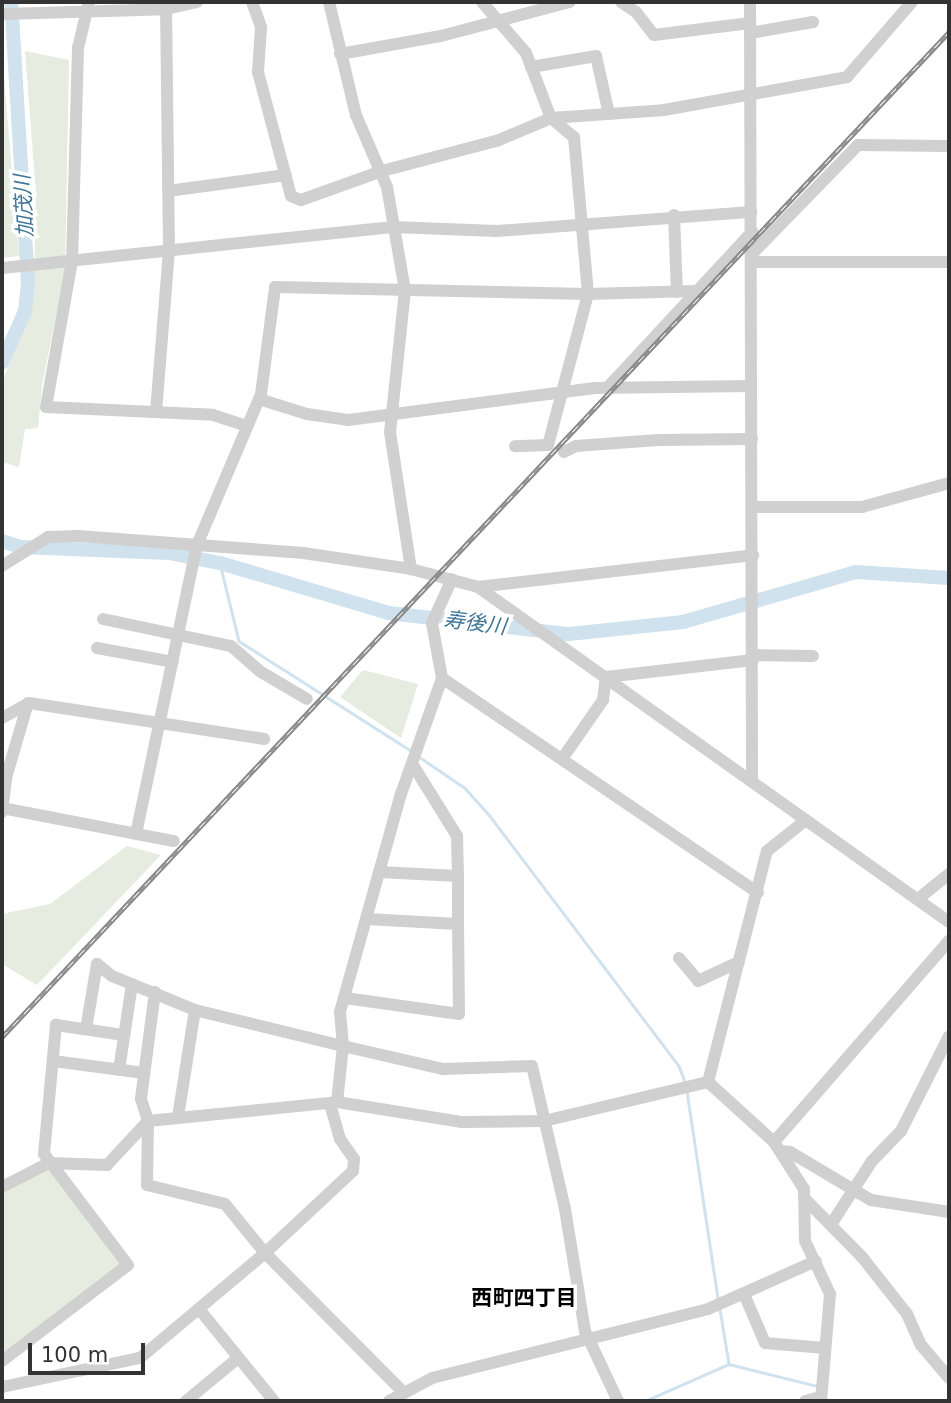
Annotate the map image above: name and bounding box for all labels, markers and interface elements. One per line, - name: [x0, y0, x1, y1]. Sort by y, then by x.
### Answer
- water label: 加茂川: [10, 174, 38, 238]
- water label: 寿後川: [442, 607, 508, 639]
- district label: 西町四丁目: [472, 1285, 576, 1311]
- scale bar: [32, 1330, 149, 1374]
- text: 100 m: [41, 1343, 108, 1367]

